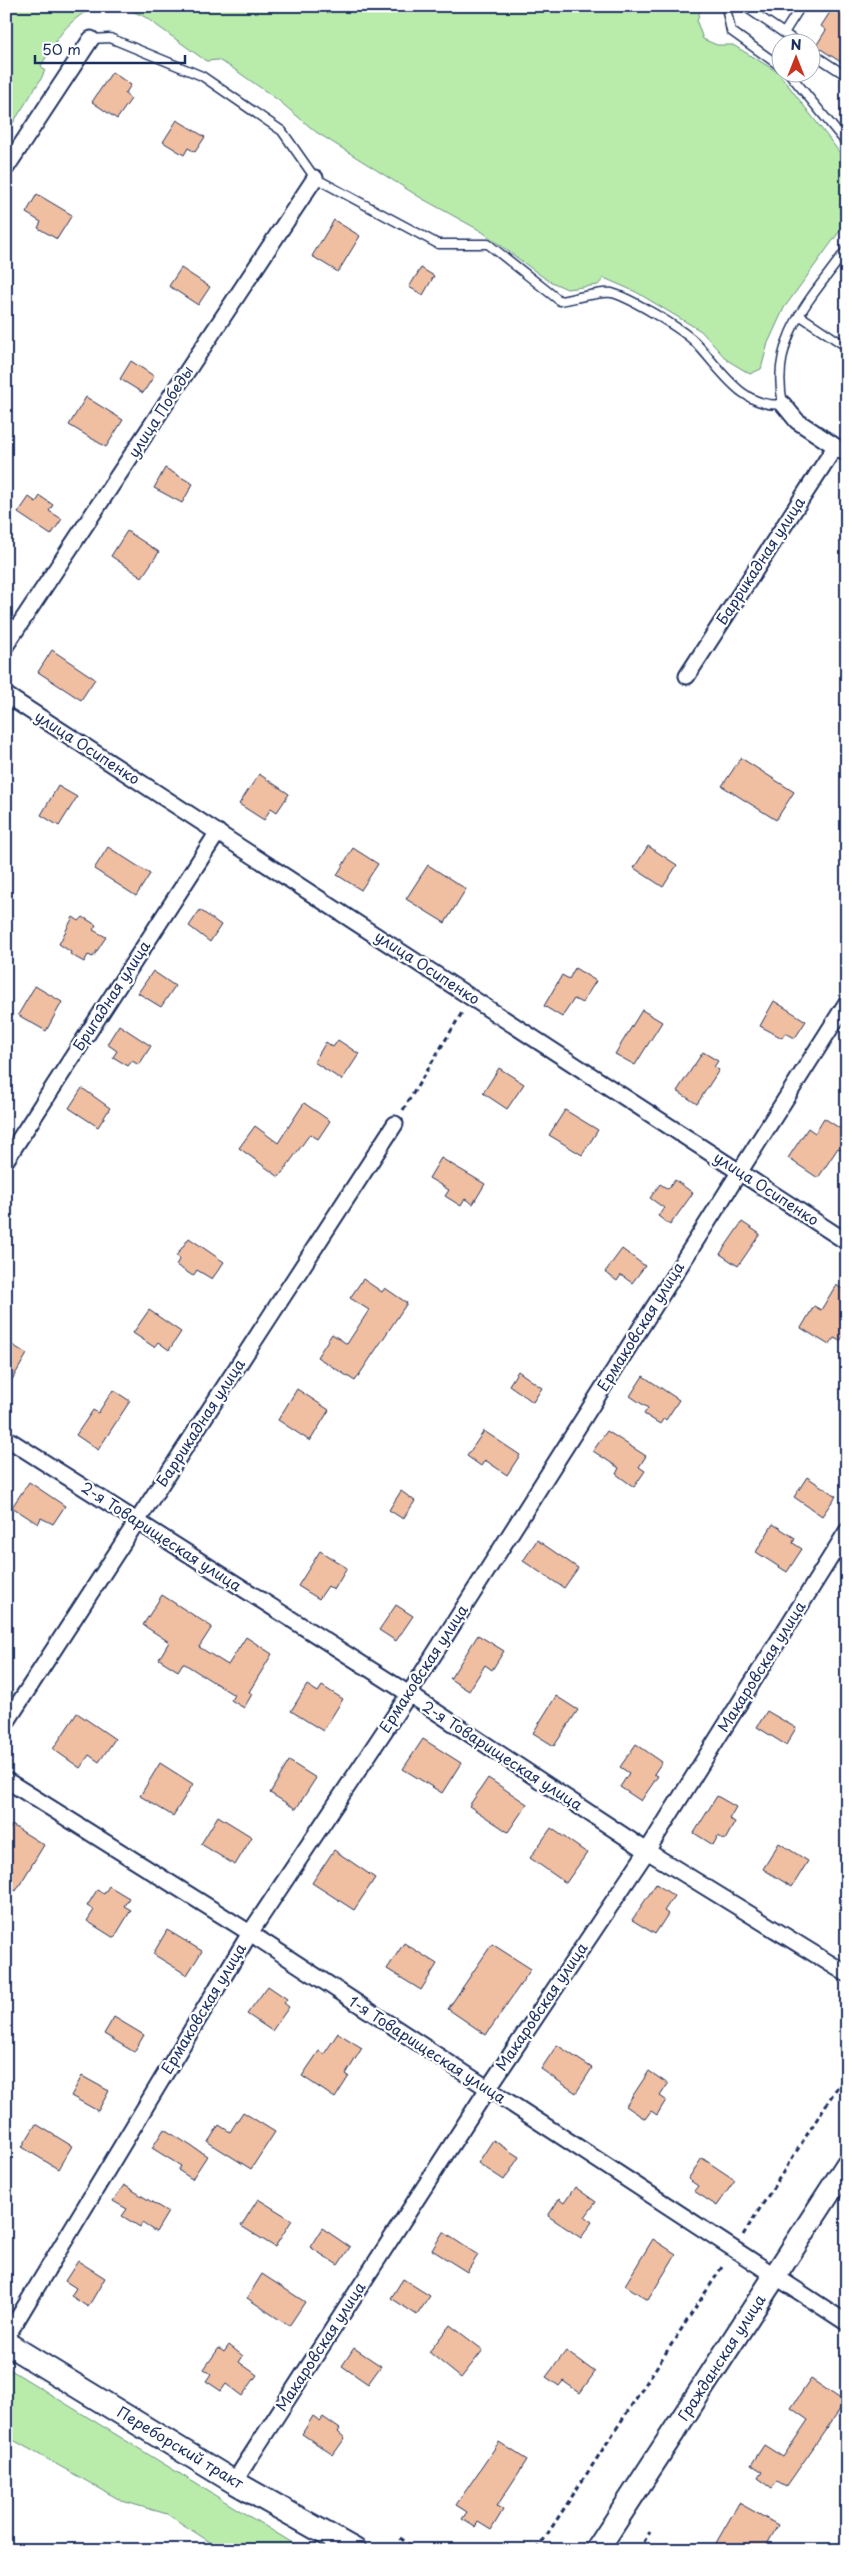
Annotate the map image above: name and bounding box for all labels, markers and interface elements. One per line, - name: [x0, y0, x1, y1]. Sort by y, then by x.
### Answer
- scale bar: [35, 32, 185, 64]
- north arrow: [770, 32, 820, 82]
- text: N: [790, 34, 802, 55]
- text: 50 m: [42, 37, 81, 60]
- street label: улица Победы: [121, 361, 198, 462]
- street label: Баррикадная улица: [710, 491, 810, 629]
- street label: улица Осипенко: [31, 704, 145, 789]
- street label: улица Осипенко: [371, 924, 485, 1009]
- street label: Бригадная улица: [66, 935, 155, 1055]
- street label: улица Осипенко: [710, 1145, 824, 1230]
- street label: Ермаковская улица: [591, 1256, 689, 1395]
- street label: Баррикадная улица: [150, 1353, 250, 1491]
- street label: 2-я Товарищеская улица: [77, 1475, 247, 1597]
- street label: Макаровская улица: [711, 1596, 811, 1736]
- street label: Ермаковская улица: [373, 1599, 473, 1737]
- street label: 2-я Товарищеская улица: [418, 1694, 588, 1816]
- street label: Макаровская улица: [489, 1937, 593, 2075]
- street label: Ермаковская улица: [154, 1938, 251, 2078]
- street label: 1-я Товарищеская улица: [345, 1989, 512, 2109]
- street label: Макаровская улица: [269, 2276, 371, 2416]
- street label: Гражданская улица: [671, 2289, 771, 2425]
- street label: Переборский тракт: [113, 2400, 249, 2494]

